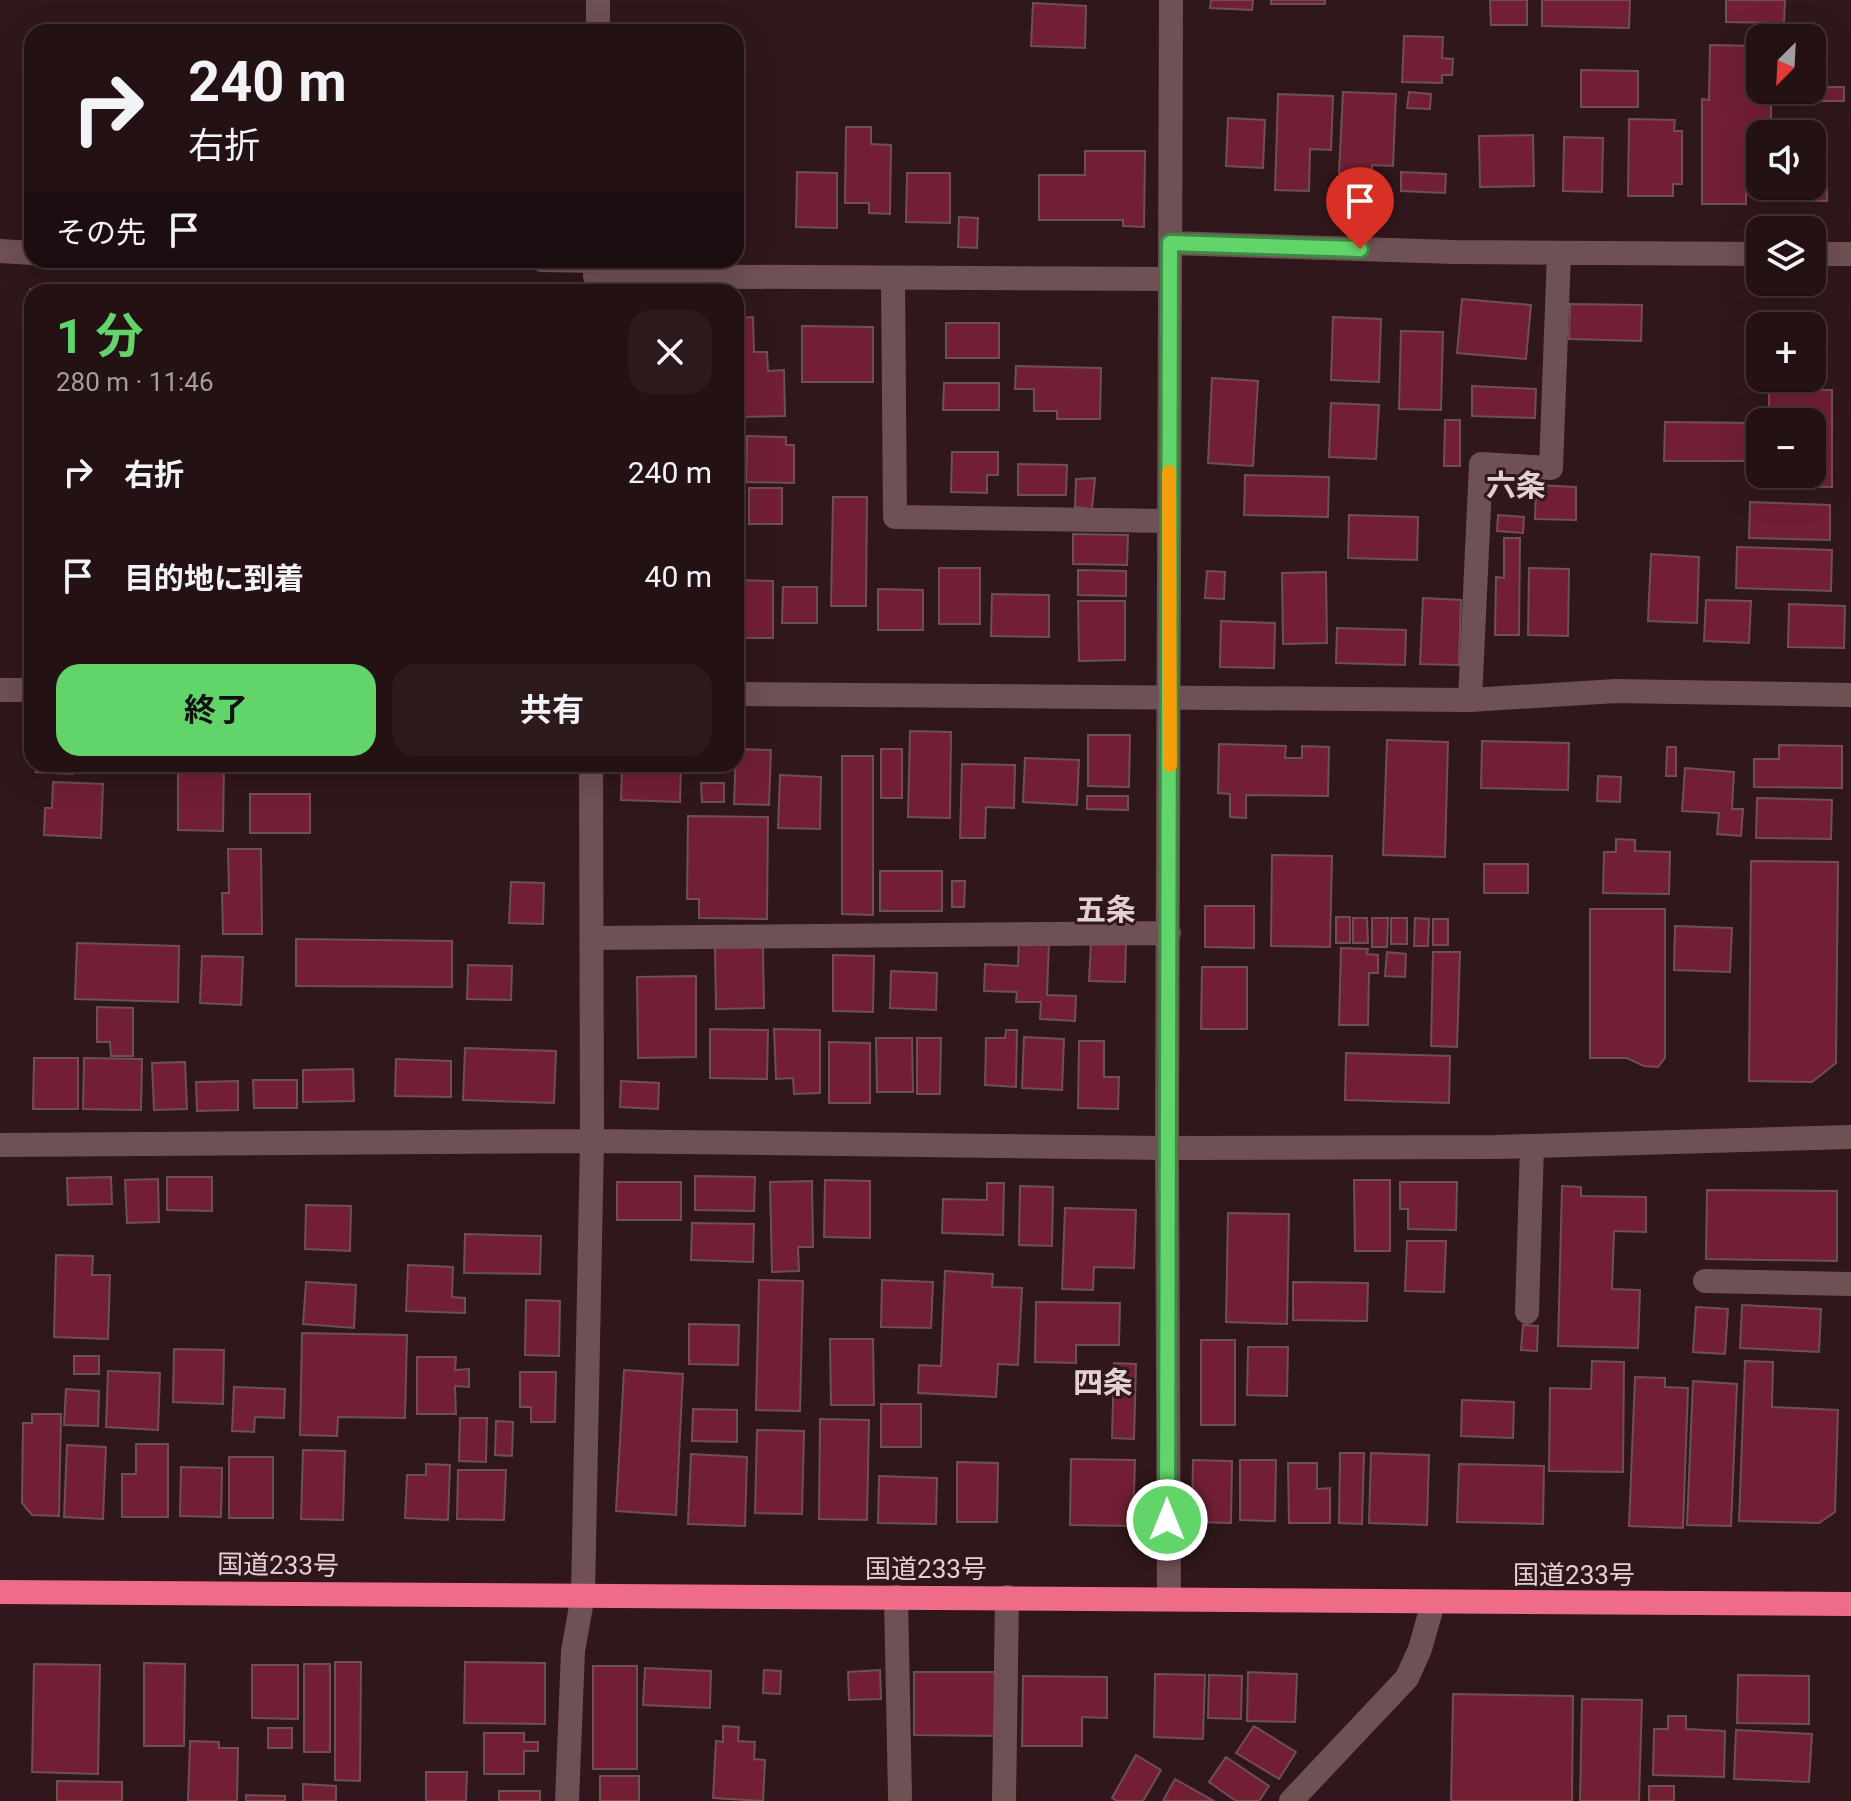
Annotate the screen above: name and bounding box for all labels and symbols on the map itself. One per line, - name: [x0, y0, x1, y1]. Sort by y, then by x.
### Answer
- north arrow: [1746, 24, 1826, 104]
- pin: [1326, 167, 1394, 249]
- district label: 六条: [1486, 468, 1546, 503]
- district label: 五条: [1076, 892, 1136, 927]
- district label: 四条: [1073, 1365, 1133, 1400]
- position arrow: [1125, 1478, 1209, 1562]
- street label: 国道233号: [217, 1549, 339, 1581]
- street label: 国道233号: [865, 1554, 987, 1584]
- street label: 国道233号: [1513, 1560, 1635, 1590]

